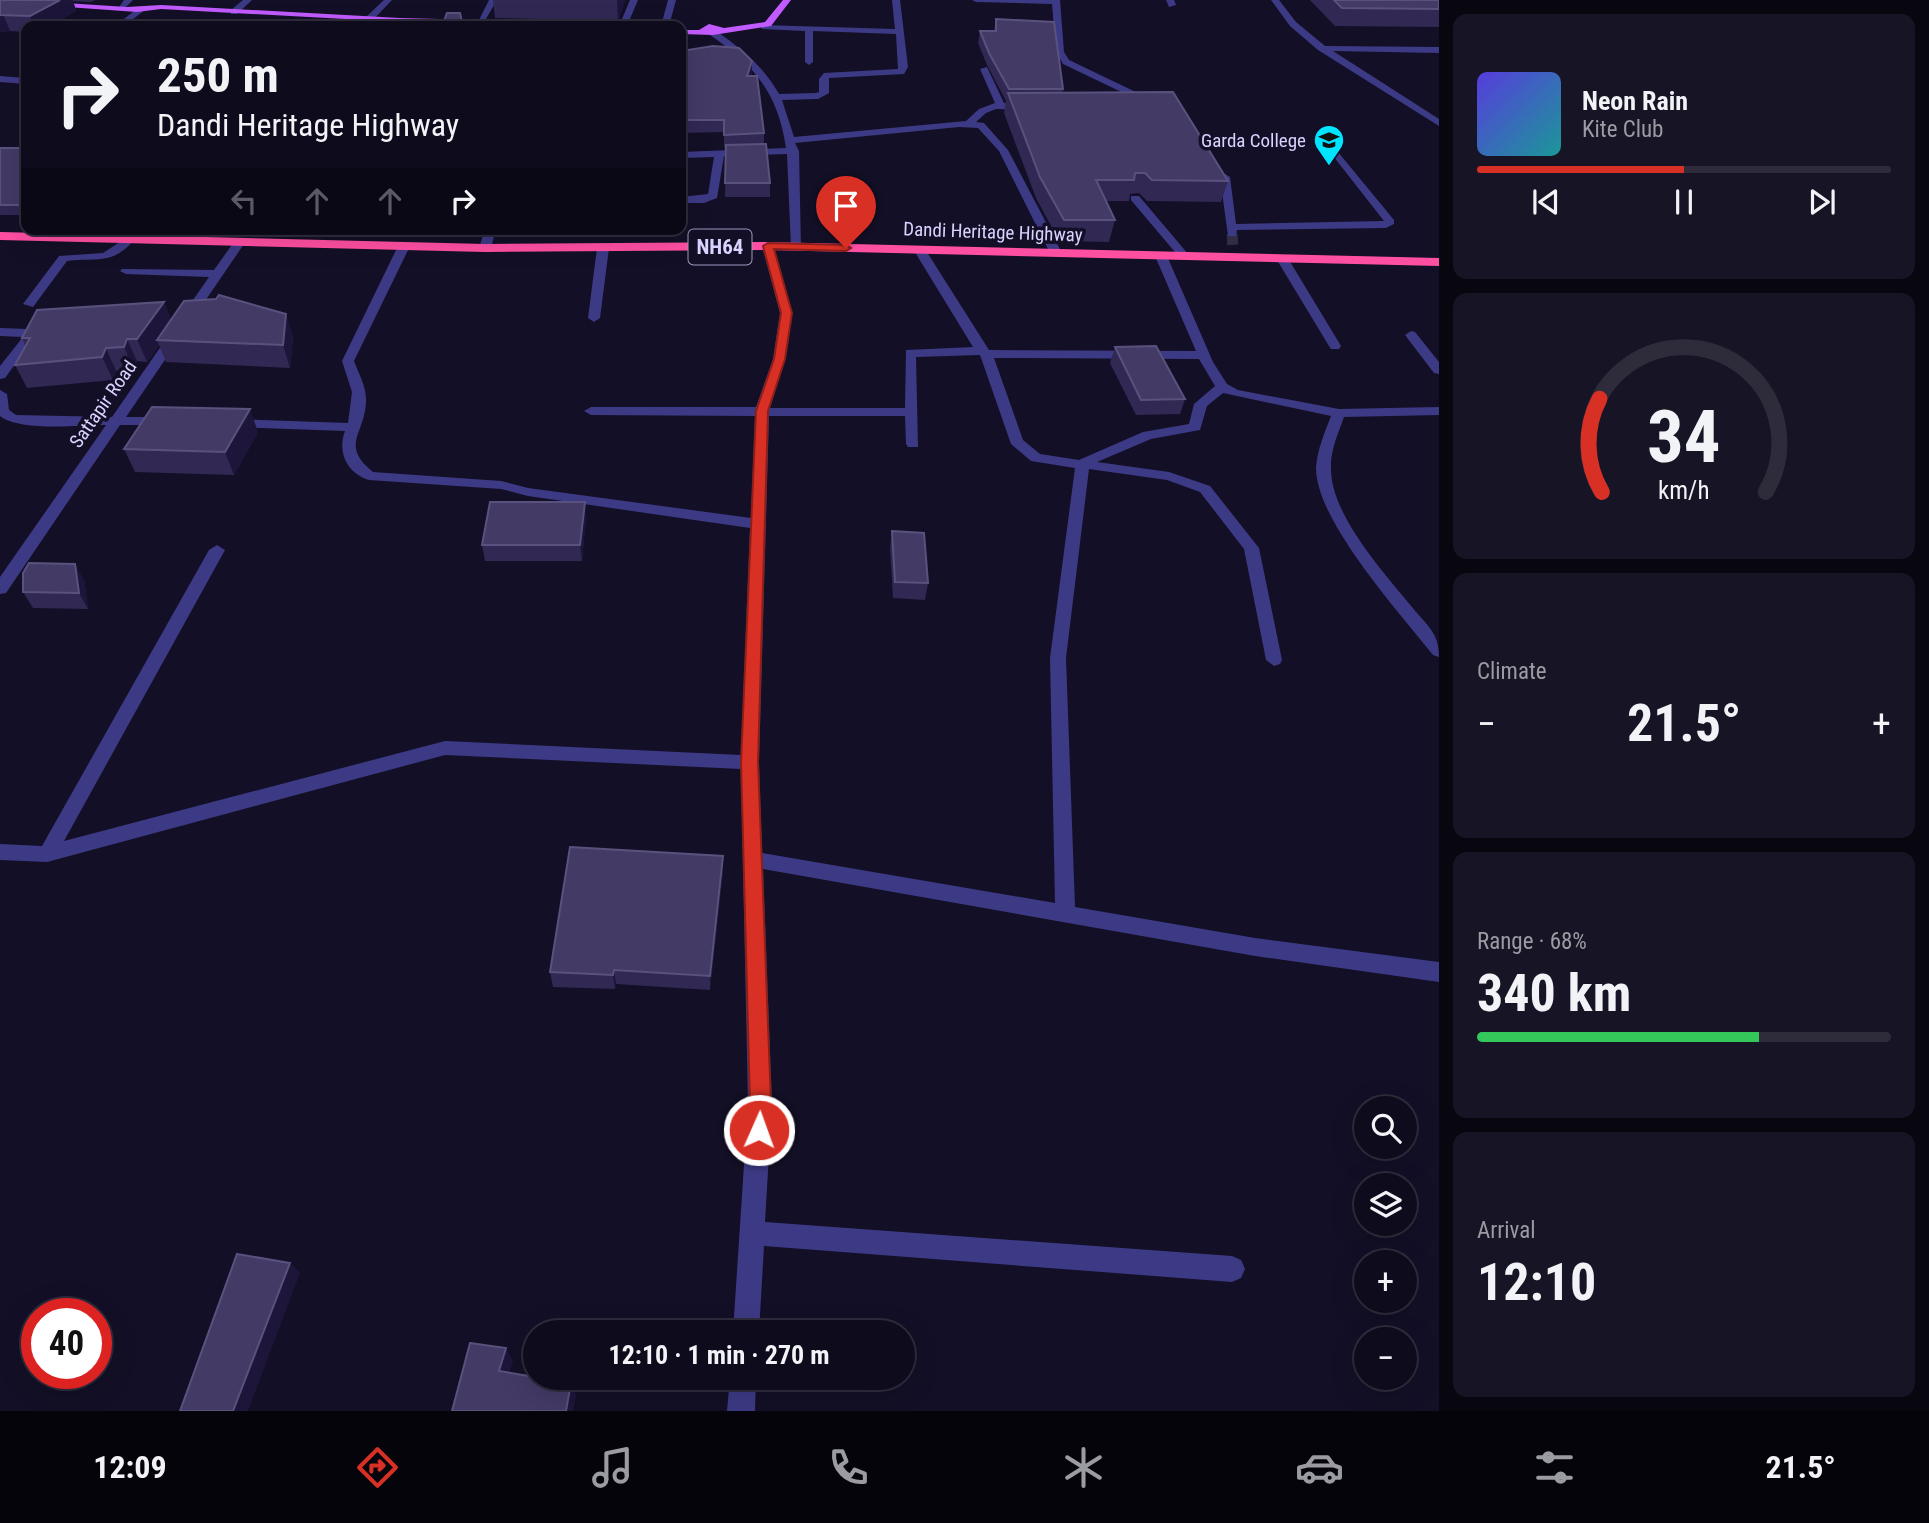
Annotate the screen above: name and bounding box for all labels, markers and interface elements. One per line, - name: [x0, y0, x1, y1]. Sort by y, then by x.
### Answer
- text: 250 m: [157, 47, 279, 104]
- icon: right: [42, 49, 133, 140]
- text: Neon Rain: [1582, 86, 1688, 116]
- text: Dandi Heritage Highway: [157, 106, 459, 144]
- text: Kite Club: [1582, 116, 1663, 143]
- school or university icon: Garda College: [1312, 123, 1346, 167]
- place label: Garda College: [1201, 129, 1306, 152]
- pin: [816, 176, 876, 248]
- icon: left: [225, 182, 263, 220]
- icon: ahead: [298, 182, 336, 220]
- icon: ahead: [371, 182, 409, 220]
- icon: right: [444, 182, 482, 220]
- icon: previous: [1527, 183, 1565, 221]
- icon: pause: [1665, 183, 1703, 221]
- icon: next: [1803, 183, 1841, 221]
- icon: arrive: [827, 187, 865, 225]
- street label: Dandi Heritage Highway: [903, 217, 1083, 247]
- road number: NH64: [688, 230, 752, 264]
- street label: Sattapir Road: [65, 356, 141, 452]
- text: 34: [1647, 395, 1721, 481]
- text: km/h: [1658, 476, 1710, 505]
- text: Climate: [1477, 658, 1547, 685]
- text: 21.5°: [1627, 693, 1741, 754]
- text: −: [1477, 702, 1496, 746]
- text: +: [1872, 702, 1891, 746]
- text: Range · 68%: [1477, 928, 1587, 955]
- text: 340 km: [1477, 963, 1631, 1024]
- position arrow: [722, 1093, 796, 1167]
- map controls: [1354, 1096, 1417, 1390]
- button: search: [1354, 1096, 1417, 1159]
- button: layers: [1354, 1173, 1417, 1236]
- text: Arrival: [1477, 1217, 1536, 1244]
- button: +: [1354, 1250, 1417, 1313]
- text: 12:10: [1477, 1252, 1596, 1313]
- speed limit sign: 40: [21, 1298, 112, 1389]
- button: −: [1354, 1327, 1417, 1390]
- text: 12:10 · 1 min · 270 m: [609, 1340, 829, 1370]
- icon: directions: [353, 1443, 402, 1492]
- icon: music: [588, 1443, 637, 1492]
- icon: phone: [824, 1443, 873, 1492]
- icon: climate: [1059, 1443, 1108, 1492]
- icon: car: [1295, 1443, 1344, 1492]
- icon: filters: [1530, 1443, 1579, 1492]
- text: 12:09: [93, 1448, 167, 1486]
- text: 21.5°: [1765, 1448, 1836, 1486]

